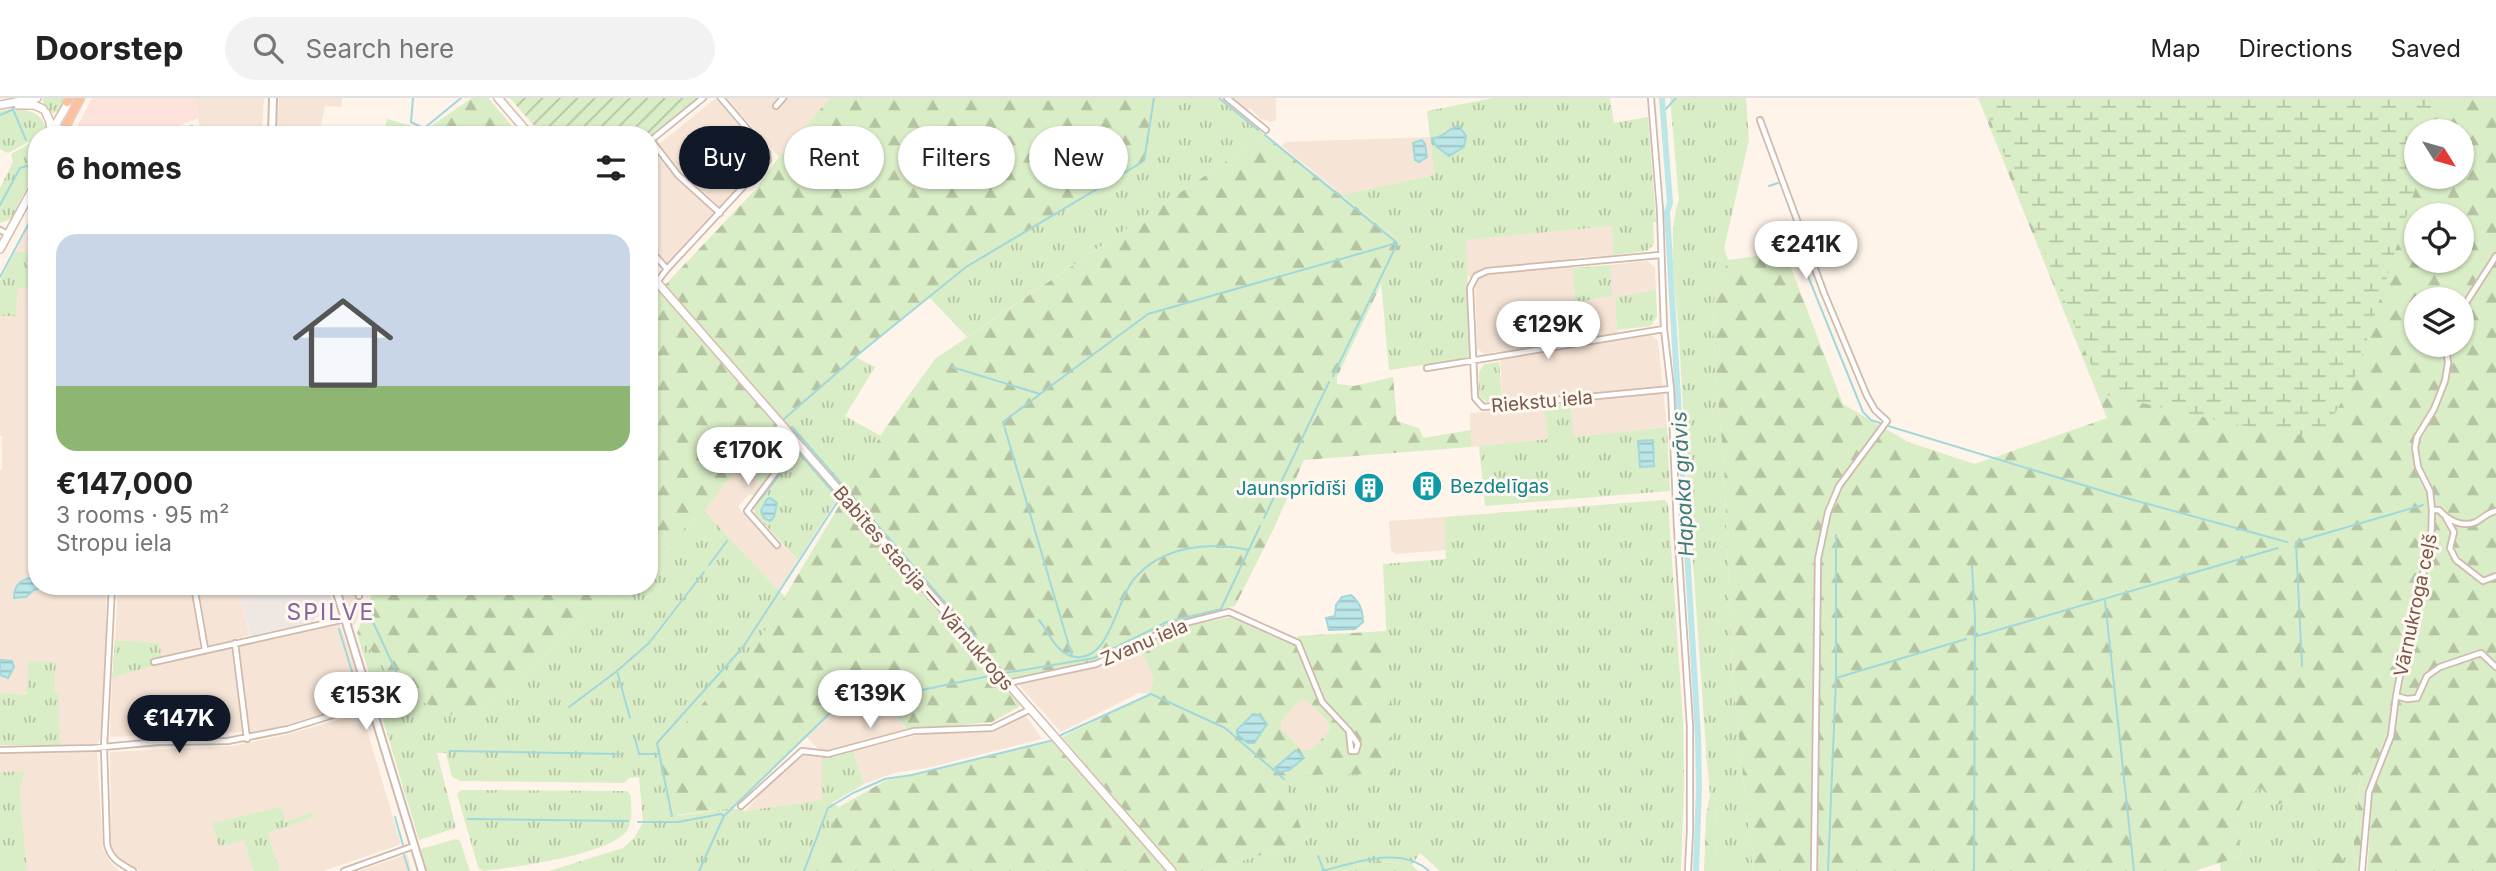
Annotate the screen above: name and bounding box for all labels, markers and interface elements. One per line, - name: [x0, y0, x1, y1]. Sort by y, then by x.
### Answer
- search box: [225, 17, 715, 80]
- text: Doorstep: [35, 28, 183, 68]
- icon: search: [249, 29, 287, 67]
- text: Search here: [305, 33, 454, 64]
- text: Map: [2151, 34, 2200, 63]
- text: Directions: [2238, 34, 2353, 63]
- text: Saved: [2391, 34, 2461, 63]
- north arrow: [2404, 119, 2474, 189]
- map controls: [2404, 119, 2474, 357]
- chip: Buy: [679, 126, 770, 189]
- chip: Rent: [784, 126, 884, 189]
- chip: Filters: [898, 126, 1015, 189]
- chip: New: [1029, 126, 1128, 189]
- icon: filters: [592, 149, 630, 187]
- text: 6 homes: [56, 150, 182, 186]
- button: locate: [2404, 203, 2474, 273]
- pin: €241K: [1757, 222, 1855, 281]
- text: €241K: [1770, 230, 1842, 258]
- icon: home: [280, 280, 406, 406]
- button: layers: [2404, 287, 2474, 357]
- pin: €129K: [1499, 302, 1597, 361]
- text: €129K: [1512, 310, 1584, 338]
- street label: Riekstu iela: [1490, 386, 1594, 417]
- water label: Hapaka grāvis: [1666, 411, 1699, 557]
- pin: €170K: [699, 428, 797, 487]
- text: €170K: [713, 436, 783, 464]
- text: €147,000: [56, 465, 193, 501]
- building icon: Bezdelīgas: [1410, 469, 1444, 503]
- building icon: Jaunsprīdīši: [1352, 471, 1386, 505]
- place label: Bezdelīgas: [1450, 475, 1549, 498]
- place label: Jaunsprīdīši: [1236, 477, 1346, 500]
- street label: Babītes stacija — Vārnukrogs: [829, 481, 1019, 695]
- text: 3 rooms · 95 m²: [56, 501, 229, 529]
- text: Stropu iela: [56, 529, 172, 557]
- street label: Vārnukroga ceļš: [2389, 531, 2442, 679]
- district label: SPILVE: [287, 598, 375, 626]
- street label: Zvanu iela: [1097, 614, 1191, 671]
- pin: €139K: [821, 670, 919, 730]
- pin: €153K: [317, 672, 415, 732]
- text: €139K: [834, 679, 906, 707]
- text: €153K: [330, 681, 402, 709]
- pin: €147K: [130, 696, 228, 755]
- text: €147K: [143, 704, 215, 732]

